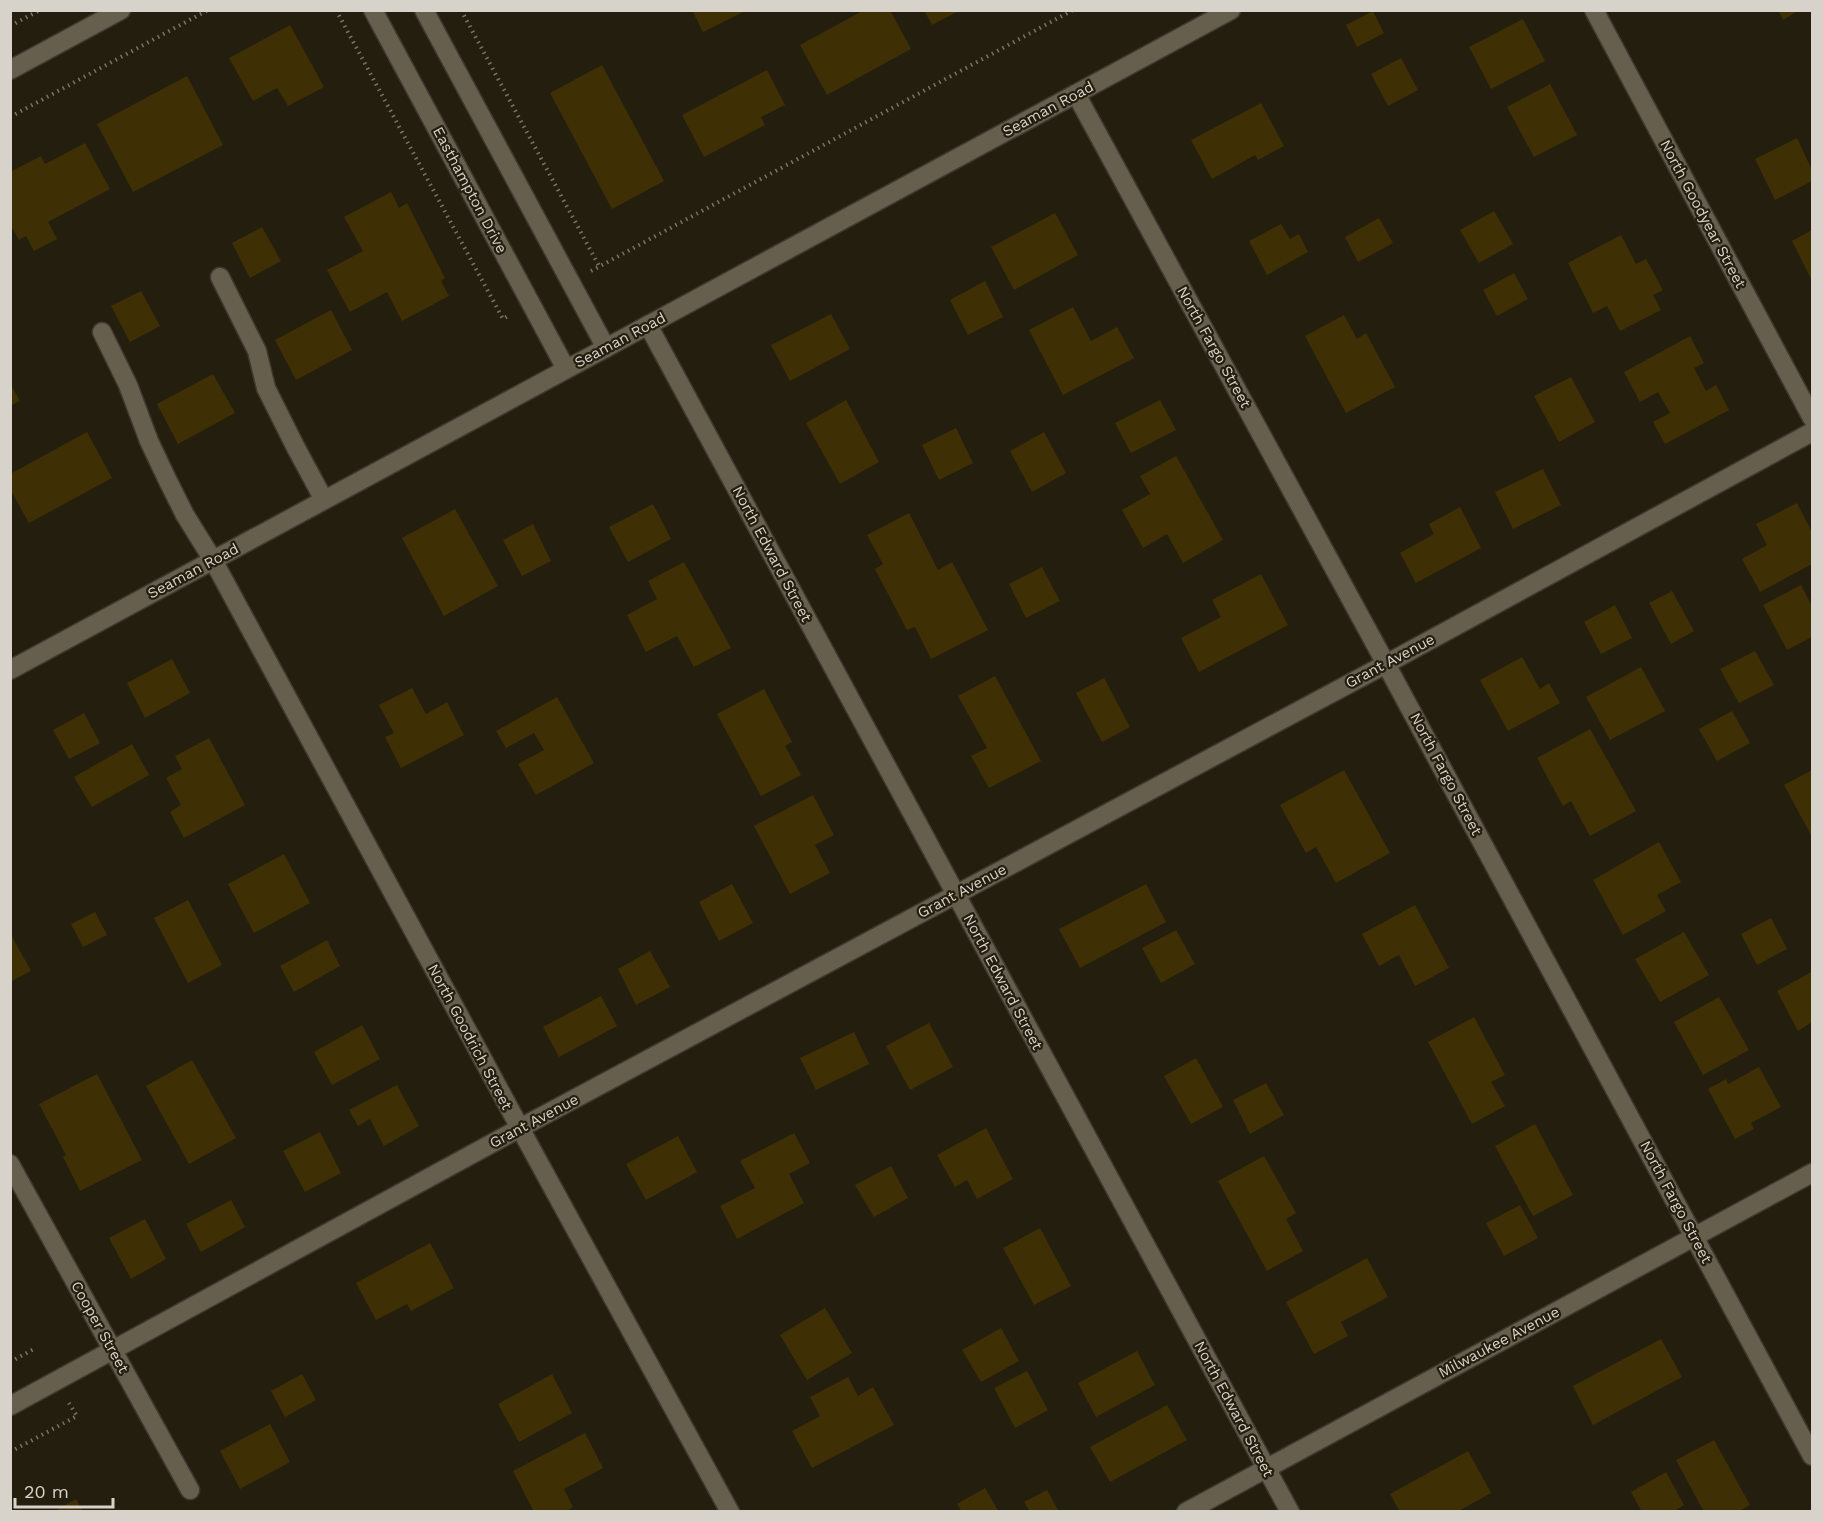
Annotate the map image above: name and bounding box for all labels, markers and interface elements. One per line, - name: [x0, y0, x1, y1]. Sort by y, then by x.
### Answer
- street label: Seaman Road: [999, 77, 1097, 141]
- street label: Easthampton Drive: [429, 124, 511, 256]
- street label: North Goodyear Street: [1656, 137, 1750, 292]
- street label: North Fargo Street: [1173, 283, 1255, 412]
- street label: Seaman Road: [571, 308, 669, 372]
- street label: North Edward Street: [729, 483, 816, 626]
- street label: Seaman Road: [144, 539, 242, 603]
- street label: Grant Avenue: [1342, 630, 1438, 692]
- street label: North Fargo Street: [1406, 710, 1486, 839]
- street label: Grant Avenue: [914, 860, 1010, 922]
- street label: North Edward Street: [960, 911, 1047, 1054]
- street label: North Goodrich Street: [424, 961, 516, 1114]
- street label: Grant Avenue: [486, 1090, 582, 1152]
- street label: North Fargo Street: [1636, 1138, 1716, 1267]
- street label: Cooper Street: [67, 1278, 133, 1377]
- street label: Milwaukee Avenue: [1435, 1303, 1563, 1381]
- street label: North Edward Street: [1191, 1338, 1278, 1481]
- scale bar: [15, 1471, 112, 1509]
- text: 20 m: [24, 1481, 69, 1502]

